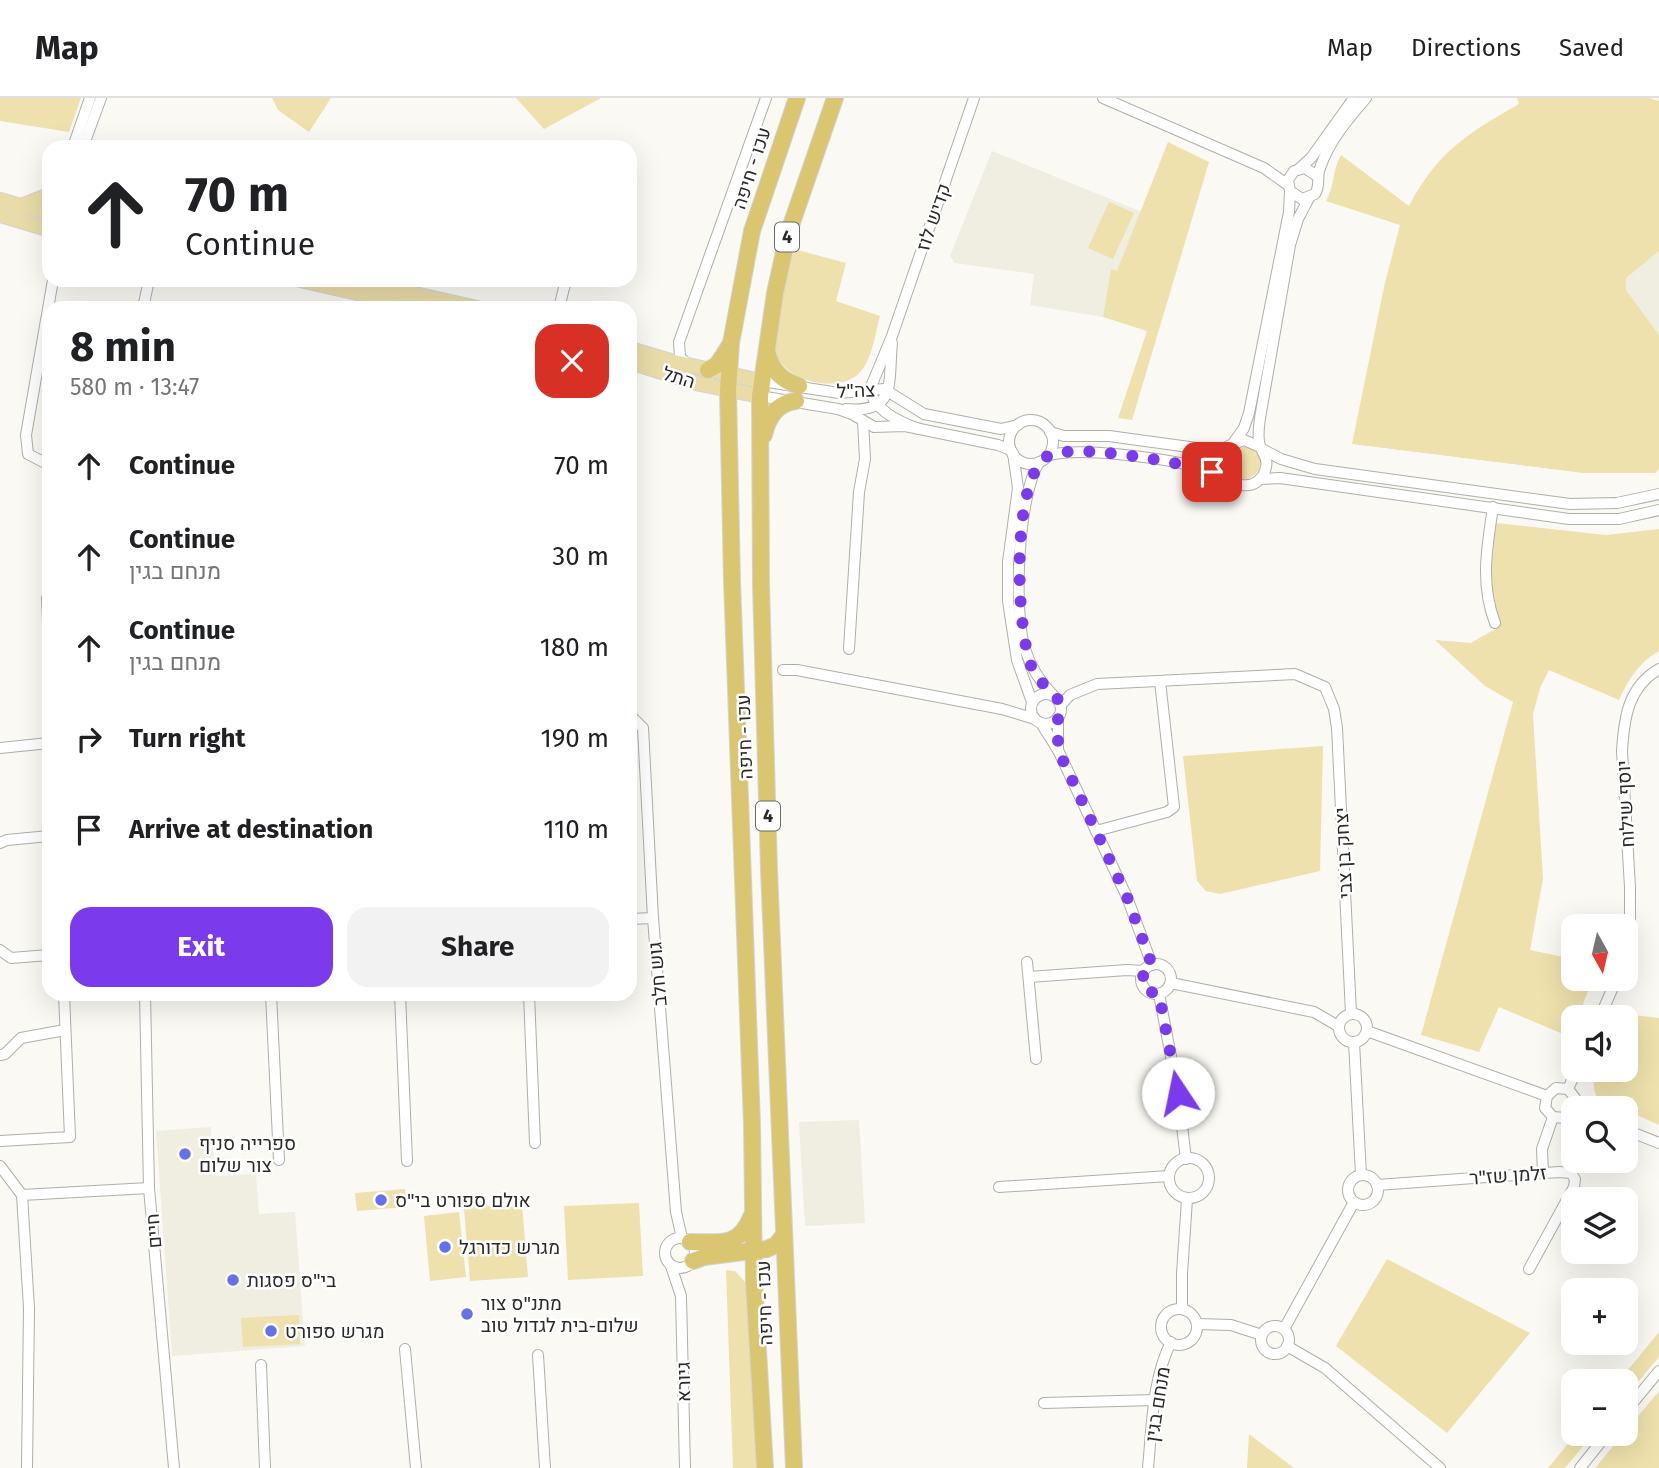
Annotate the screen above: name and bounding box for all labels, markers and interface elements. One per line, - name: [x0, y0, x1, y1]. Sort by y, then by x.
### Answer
- text: Map: [35, 28, 99, 68]
- text: Map: [1327, 34, 1373, 62]
- text: Directions: [1411, 34, 1521, 62]
- text: Saved: [1559, 34, 1624, 62]
- street label: עכו - חיפה: [727, 124, 776, 212]
- text: 70 m: [185, 165, 289, 224]
- icon: ahead: [70, 168, 161, 259]
- street label: קדיש לוז: [911, 180, 956, 254]
- road number: 4: [775, 222, 799, 252]
- text: Continue: [185, 225, 315, 263]
- text: 8 min: [70, 322, 176, 372]
- button: close: [535, 324, 609, 398]
- street label: התל: [660, 362, 698, 393]
- text: 580 m · 13:47: [70, 373, 199, 401]
- street label: צה"ל: [836, 378, 876, 403]
- pin: [1182, 442, 1242, 502]
- icon: ahead: [70, 447, 108, 485]
- text: Continue: [129, 450, 235, 481]
- text: 70 m: [554, 450, 609, 481]
- icon: arrive: [1193, 453, 1231, 491]
- text: Continue: [129, 524, 235, 555]
- icon: ahead: [70, 538, 108, 576]
- text: 30 m: [552, 541, 609, 572]
- text: מנחם בגין: [129, 557, 221, 585]
- text: Continue: [129, 615, 235, 646]
- icon: ahead: [70, 629, 108, 667]
- text: 180 m: [540, 632, 609, 663]
- text: מנחם בגין: [129, 648, 221, 676]
- street label: עכו - חיפה: [732, 694, 757, 780]
- icon: right: [70, 720, 108, 758]
- text: Turn right: [129, 723, 246, 754]
- text: 190 m: [540, 723, 609, 754]
- street label: יוסף שילוח: [1612, 760, 1639, 848]
- road number: 4: [756, 802, 780, 830]
- street label: יצחק בן צבי: [1330, 807, 1357, 899]
- icon: arrive: [70, 811, 108, 849]
- text: Arrive at destination: [129, 814, 373, 845]
- text: 110 m: [543, 814, 609, 845]
- button: Exit: [70, 907, 333, 987]
- button: Share: [347, 907, 609, 987]
- north arrow: [1561, 914, 1638, 990]
- map controls: [1561, 914, 1638, 1446]
- street label: גוש חלב: [643, 941, 672, 1007]
- button: sound: [1561, 1005, 1638, 1082]
- position arrow: [1141, 1056, 1215, 1130]
- button: search: [1561, 1096, 1638, 1173]
- place label: ספרייה סניף צור שלום: [199, 1132, 296, 1177]
- marker: ספרייה סניף צור שלום: [177, 1146, 193, 1162]
- street label: זלמן שז"ר: [1468, 1161, 1548, 1190]
- button: layers: [1561, 1187, 1638, 1264]
- place label: אולם ספורט בי"ס: [395, 1189, 531, 1212]
- marker: אולם ספורט בי"ס: [373, 1192, 389, 1208]
- street label: חיים: [141, 1212, 166, 1249]
- place label: מגרש כדורגל: [459, 1236, 560, 1259]
- marker: מגרש כדורגל: [437, 1239, 453, 1255]
- street label: עכו - חיפה: [752, 1260, 777, 1346]
- place label: בי"ס פסגות: [247, 1269, 336, 1292]
- marker: בי"ס פסגות: [225, 1272, 241, 1288]
- button: +: [1561, 1278, 1638, 1355]
- place label: מתנ"ס צור שלום-בית לגדול טוב: [481, 1292, 639, 1337]
- marker: מתנ"ס צור שלום-בית לגדול טוב: [459, 1306, 475, 1322]
- place label: מגרש ספורט: [285, 1320, 385, 1343]
- marker: מגרש ספורט: [263, 1323, 279, 1339]
- street label: גיורא: [672, 1362, 695, 1402]
- street label: מנחם בגין: [1140, 1365, 1175, 1443]
- button: −: [1561, 1369, 1638, 1446]

